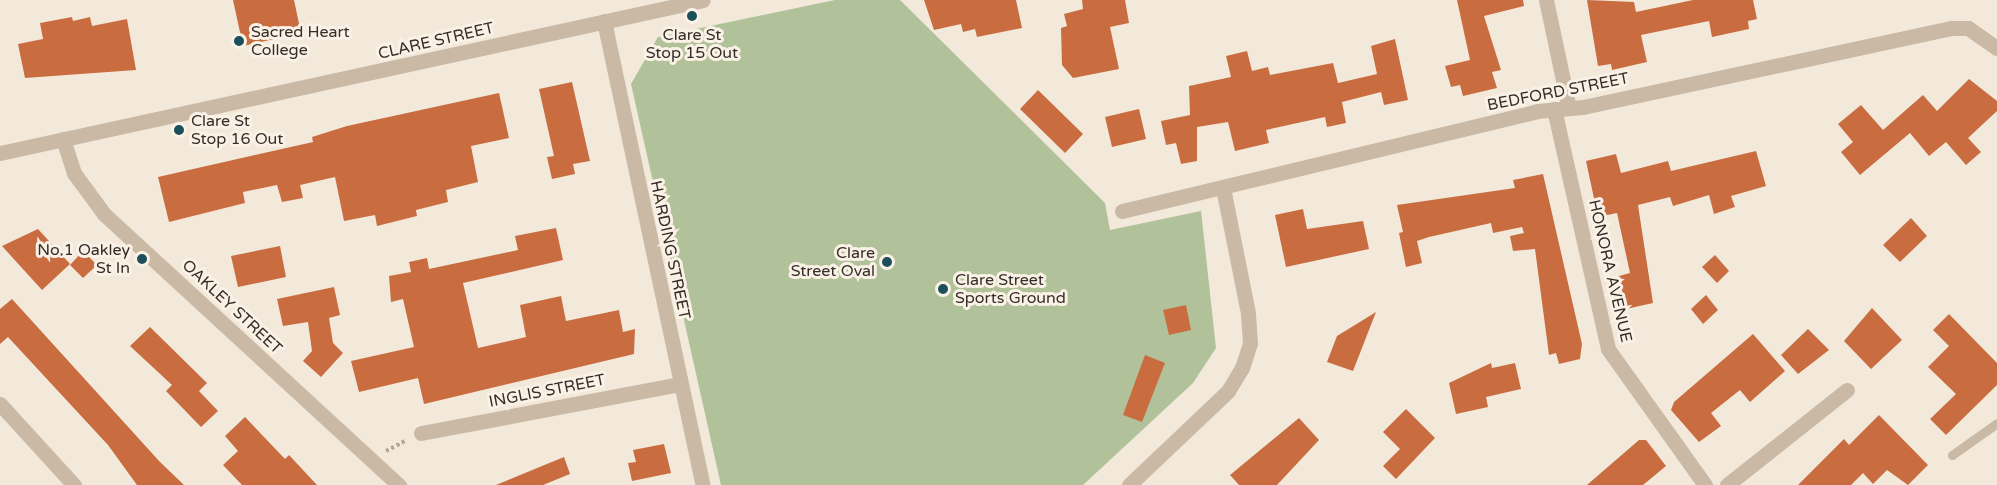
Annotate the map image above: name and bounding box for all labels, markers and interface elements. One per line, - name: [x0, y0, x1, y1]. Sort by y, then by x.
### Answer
- marker: Clare St Stop 15 Out: [685, 9, 699, 23]
- street label: CLARE STREET: [376, 18, 496, 64]
- place label: Sacred Heart College: [251, 22, 350, 60]
- place label: Clare St Stop 15 Out: [646, 25, 738, 63]
- marker: Sacred Heart College: [232, 34, 246, 48]
- street label: BEDFORD STREET: [1486, 69, 1630, 115]
- place label: Clare St Stop 16 Out: [191, 111, 283, 149]
- marker: Clare St Stop 16 Out: [172, 123, 186, 137]
- street label: HARDING STREET: [646, 179, 694, 321]
- street label: HONORA AVENUE: [1584, 198, 1636, 344]
- place label: No.1 Oakley St In: [37, 240, 130, 278]
- place label: Clare Street Oval: [791, 243, 875, 281]
- marker: No.1 Oakley St In: [135, 252, 149, 266]
- marker: Clare Street Oval: [880, 255, 894, 269]
- street label: OAKLEY STREET: [178, 256, 286, 358]
- place label: Clare Street Sports Ground: [955, 270, 1066, 308]
- marker: Clare Street Sports Ground: [936, 282, 950, 296]
- street label: INGLIS STREET: [487, 370, 607, 412]

